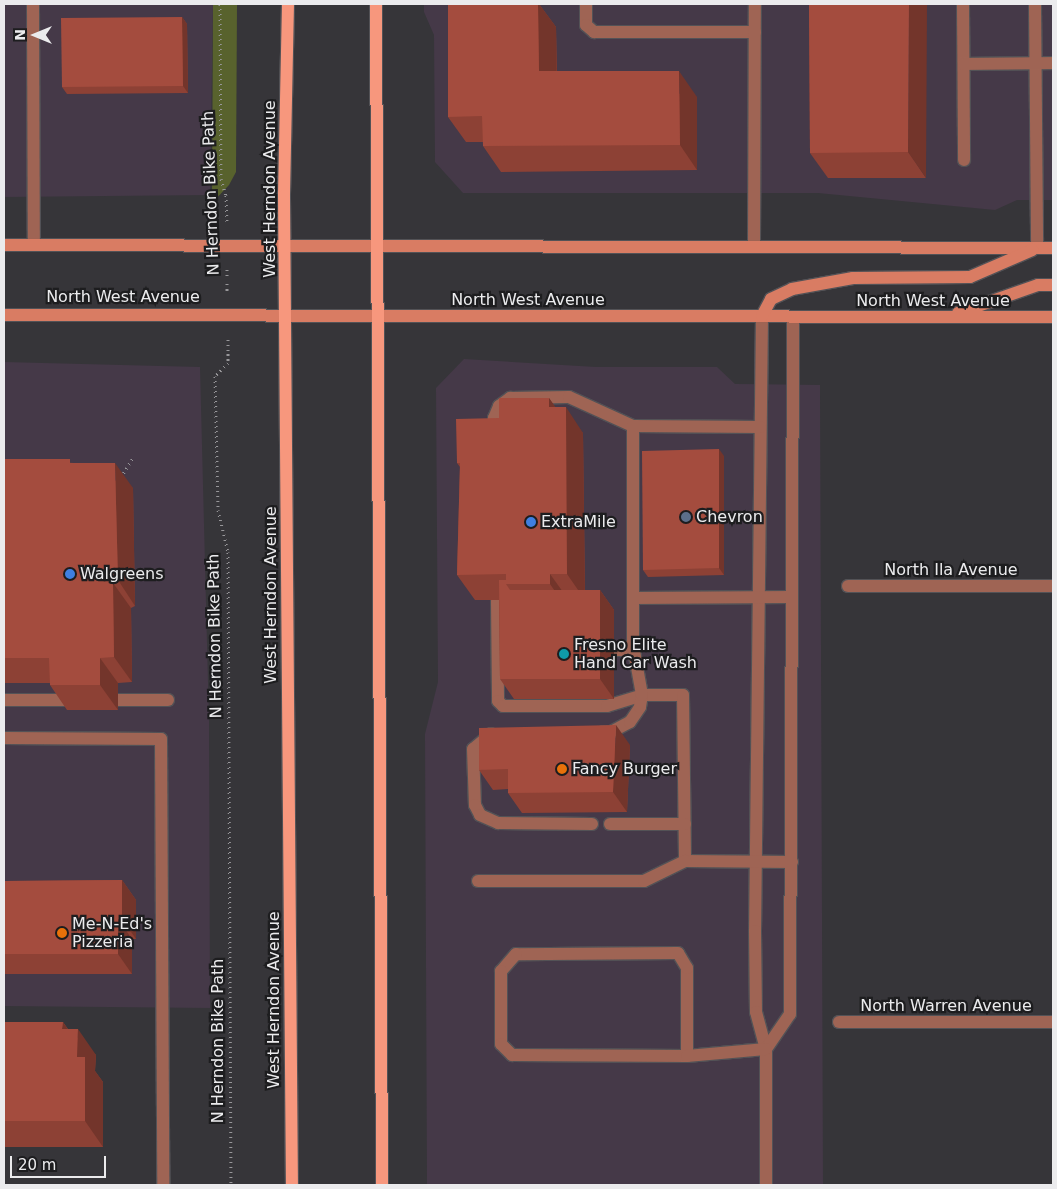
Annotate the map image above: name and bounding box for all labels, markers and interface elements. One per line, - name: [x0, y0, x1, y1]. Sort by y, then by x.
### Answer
- north arrow: [10, 10, 60, 60]
- text: N: [12, 29, 28, 41]
- street label: West Herndon Avenue: [260, 100, 280, 278]
- street label: N Herndon Bike Path: [199, 110, 223, 276]
- street label: North West Avenue: [46, 287, 200, 307]
- street label: North West Avenue: [451, 290, 605, 310]
- street label: North West Avenue: [856, 291, 1010, 311]
- street label: West Herndon Avenue: [261, 506, 281, 684]
- place label: Chevron: [696, 507, 763, 527]
- marker: Chevron: [680, 511, 692, 523]
- place label: ExtraMile: [541, 512, 616, 532]
- marker: ExtraMile: [525, 516, 537, 528]
- street label: N Herndon Bike Path: [204, 553, 226, 719]
- street label: North Ila Avenue: [884, 560, 1018, 580]
- place label: Walgreens: [80, 564, 164, 584]
- marker: Walgreens: [64, 568, 76, 580]
- place label: Fresno Elite Hand Car Wash: [574, 635, 697, 673]
- marker: Fresno Elite Hand Car Wash: [558, 648, 570, 660]
- place label: Fancy Burger: [572, 759, 677, 779]
- marker: Fancy Burger: [556, 763, 568, 775]
- street label: West Herndon Avenue: [264, 911, 284, 1089]
- place label: Me-N-Ed's Pizzeria: [72, 914, 152, 952]
- marker: Me-N-Ed's Pizzeria: [56, 927, 68, 939]
- street label: N Herndon Bike Path: [208, 959, 228, 1123]
- street label: North Warren Avenue: [860, 996, 1032, 1016]
- scale bar: [12, 1146, 109, 1178]
- text: 20 m: [18, 1156, 56, 1174]

